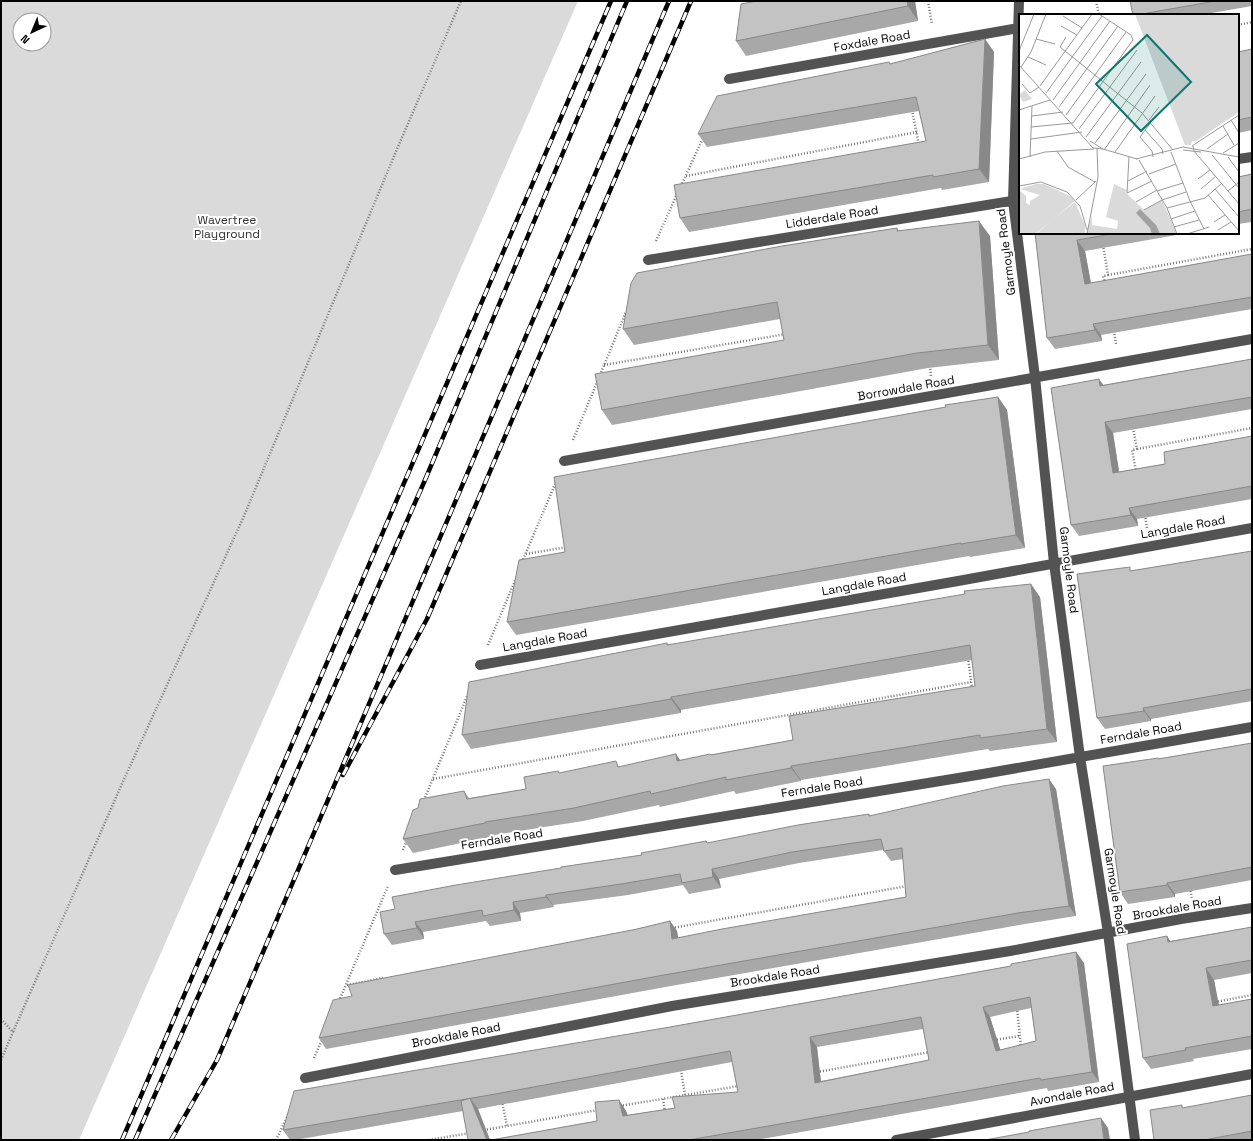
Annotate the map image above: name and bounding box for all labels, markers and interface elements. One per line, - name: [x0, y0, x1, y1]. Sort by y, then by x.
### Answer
- north arrow: [12, 12, 52, 52]
- inset map: [1019, 14, 1239, 234]
- street label: Foxdale Road: [833, 26, 911, 56]
- text: N: [18, 32, 33, 47]
- street label: Lidderdale Road: [785, 202, 879, 232]
- street label: Garmoyle Road: [993, 208, 1019, 296]
- park label: Wavertree Playground: [194, 212, 260, 242]
- street label: Borrowdale Road: [856, 372, 956, 404]
- street label: Langdale Road: [1139, 512, 1227, 542]
- street label: Garmoyle Road: [1056, 526, 1082, 614]
- street label: Langdale Road: [820, 569, 908, 599]
- street label: Langdale Road: [501, 625, 589, 655]
- street label: Ferndale Road: [1099, 718, 1183, 748]
- street label: Ferndale Road: [780, 773, 864, 801]
- street label: Ferndale Road: [460, 825, 544, 853]
- street label: Garmoyle Road: [1100, 847, 1130, 935]
- street label: Brookdale Road: [1131, 892, 1223, 924]
- street label: Brookdale Road: [729, 961, 821, 991]
- street label: Brookdale Road: [410, 1019, 502, 1051]
- street label: Avondale Road: [1028, 1078, 1116, 1110]

